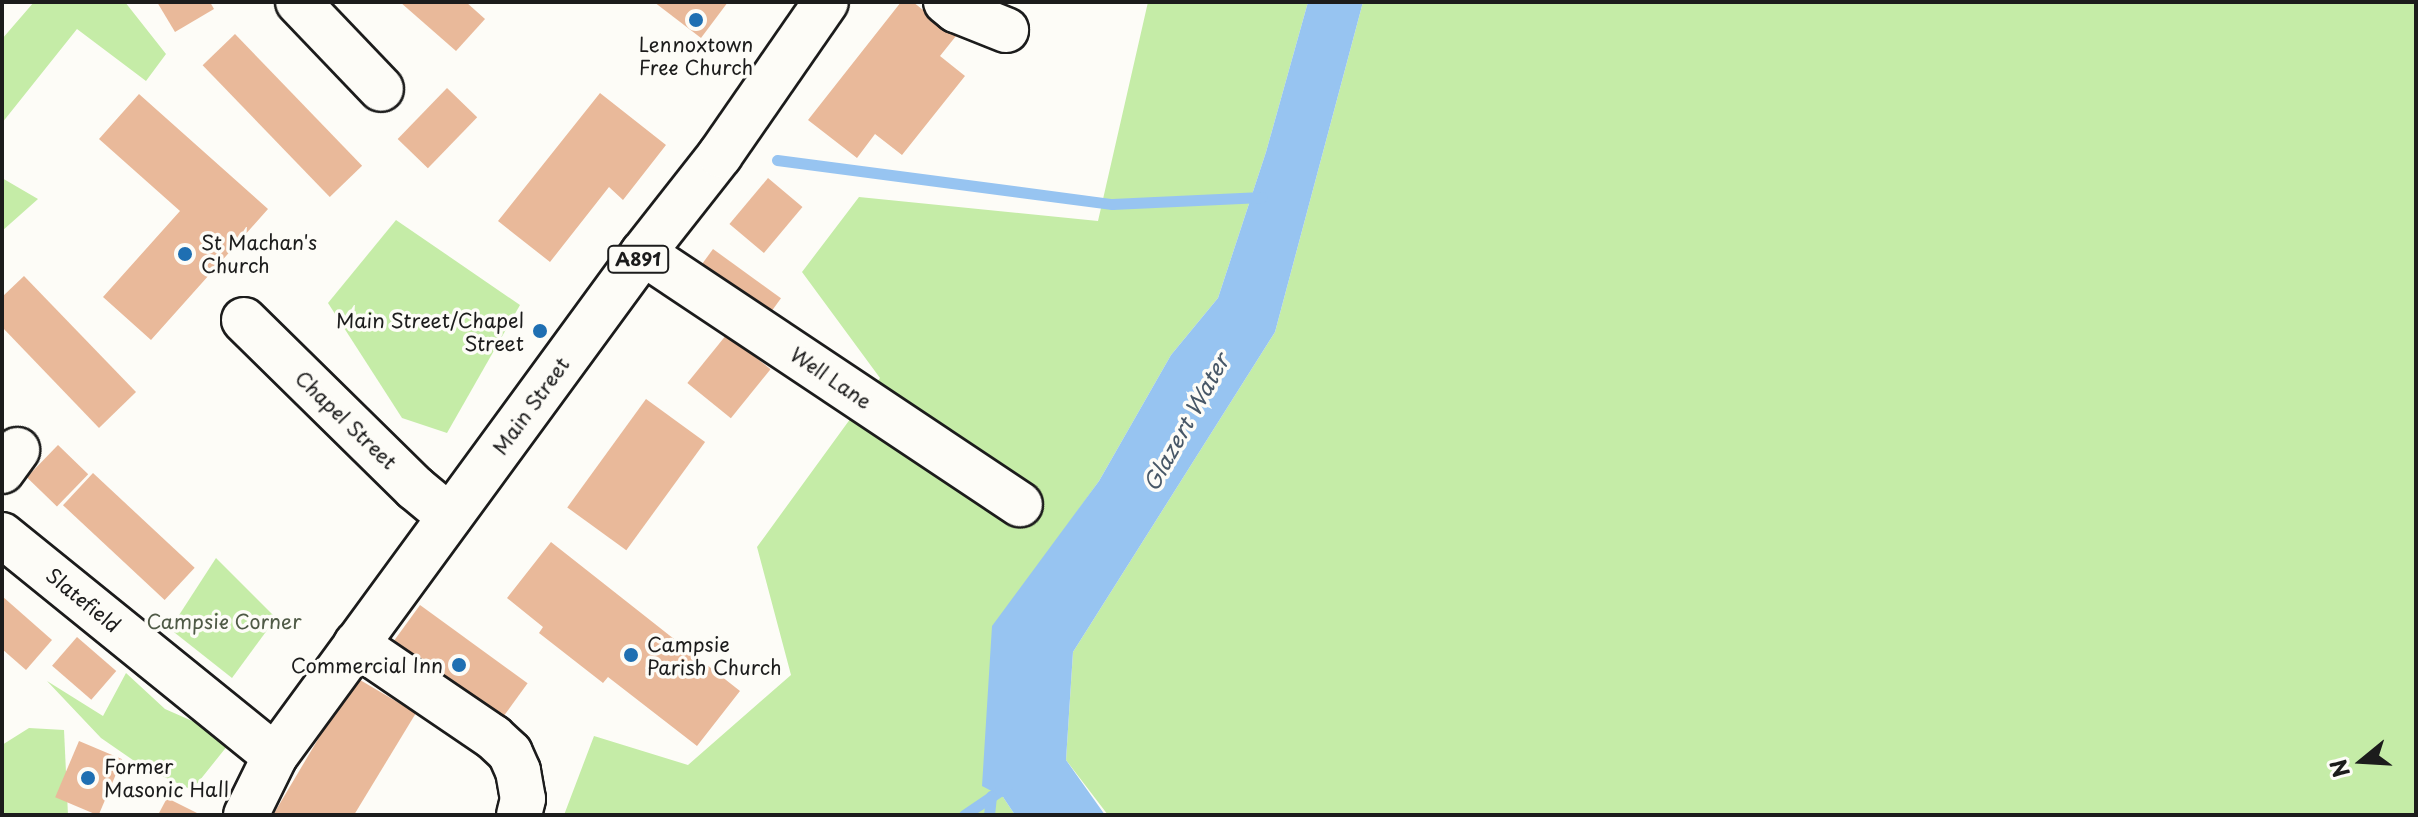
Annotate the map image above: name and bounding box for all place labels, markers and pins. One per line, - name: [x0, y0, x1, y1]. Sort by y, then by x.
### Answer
- marker: Lennoxtown Free Church: [687, 11, 705, 29]
- place label: Lennoxtown Free Church: [637, 32, 755, 79]
- place label: St Machan's Church: [201, 230, 317, 277]
- marker: St Machan's Church: [176, 245, 194, 263]
- place label: Main Street/Chapel Street: [335, 308, 524, 355]
- marker: Main Street/Chapel Street: [531, 322, 549, 340]
- place label: Campsie Parish Church: [647, 632, 781, 679]
- marker: Campsie Parish Church: [622, 646, 640, 664]
- place label: Commercial Inn: [290, 653, 443, 677]
- marker: Commercial Inn: [450, 656, 468, 674]
- place label: Former Masonic Hall: [104, 754, 229, 801]
- marker: Former Masonic Hall: [79, 769, 97, 787]

